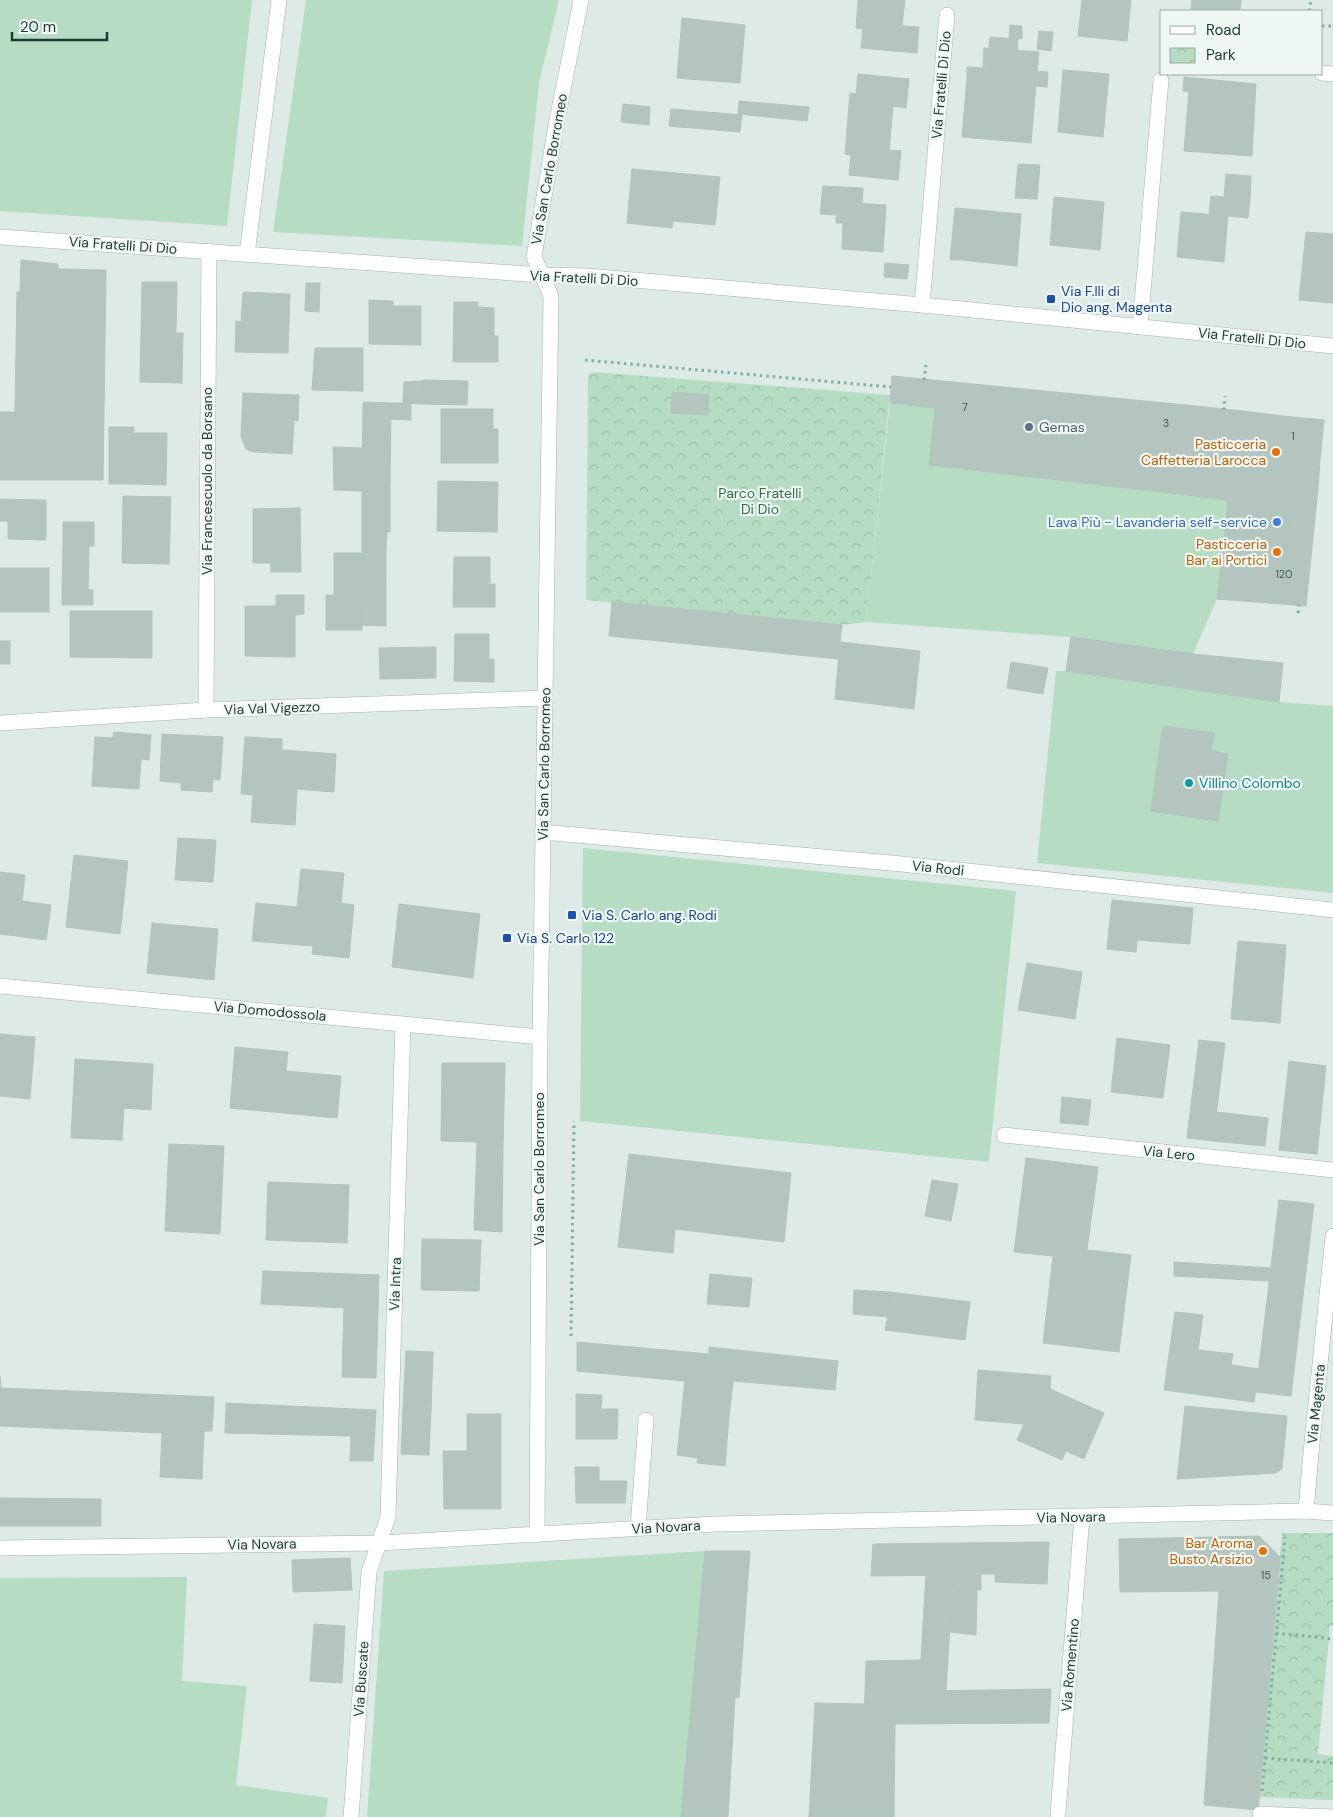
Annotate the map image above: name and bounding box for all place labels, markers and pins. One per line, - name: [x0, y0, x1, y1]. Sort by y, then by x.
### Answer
- place label: Via F.lli di Dio ang. Magenta: [1061, 282, 1172, 316]
- marker: Via F.lli di Dio ang. Magenta: [1045, 293, 1057, 305]
- place label: Gemas: [1039, 418, 1085, 436]
- marker: Gemas: [1023, 421, 1035, 433]
- place label: Pasticceria Caffetteria Larocca: [1141, 435, 1266, 469]
- marker: Pasticceria Caffetteria Larocca: [1270, 446, 1282, 458]
- place label: Lava Più - Lavanderia self-service: [1048, 513, 1267, 531]
- marker: Lava Più - Lavanderia self-service: [1271, 516, 1283, 528]
- place label: Pasticceria Bar ai Portici: [1186, 535, 1267, 569]
- marker: Pasticceria Bar ai Portici: [1271, 546, 1283, 558]
- place label: Villino Colombo: [1199, 774, 1301, 792]
- marker: Villino Colombo: [1183, 777, 1195, 789]
- place label: Via S. Carlo ang. Rodi: [582, 906, 717, 924]
- marker: Via S. Carlo ang. Rodi: [566, 909, 578, 921]
- place label: Via S. Carlo 122: [517, 929, 614, 947]
- marker: Via S. Carlo 122: [501, 932, 513, 944]
- place label: Bar Aroma Busto Arsizio: [1170, 1534, 1253, 1568]
- marker: Bar Aroma Busto Arsizio: [1257, 1545, 1269, 1557]

